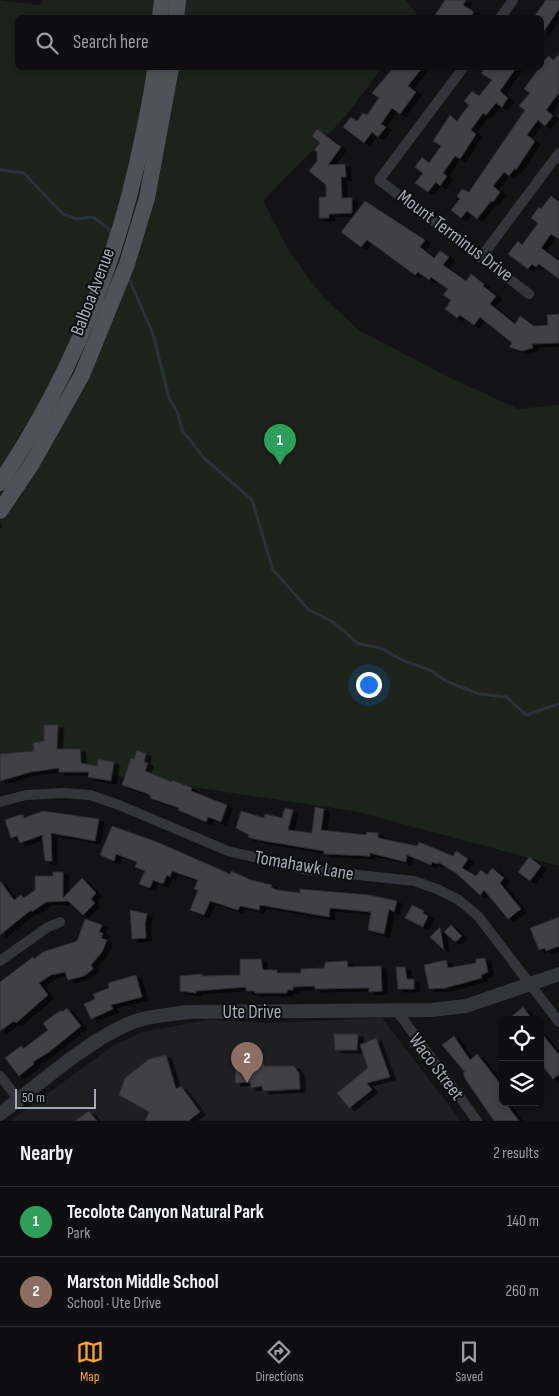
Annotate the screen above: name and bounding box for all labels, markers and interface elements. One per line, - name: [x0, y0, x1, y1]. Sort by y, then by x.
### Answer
- search box: [15, 15, 544, 70]
- icon: search: [33, 29, 61, 57]
- text: Search here: [73, 31, 149, 54]
- street label: Mount Terminus Drive: [393, 185, 517, 287]
- street label: Balboa Avenue: [66, 245, 120, 339]
- pin: 1: [264, 424, 296, 465]
- your location: [356, 672, 382, 698]
- street label: Tomahawk Lane: [253, 846, 355, 886]
- street label: Ute Drive: [223, 1001, 281, 1024]
- map controls: [499, 1016, 544, 1106]
- button: locate: [499, 1016, 544, 1061]
- street label: Waco Street: [403, 1029, 469, 1105]
- pin: 2: [231, 1042, 263, 1083]
- button: layers: [499, 1061, 544, 1106]
- scale bar: [15, 1086, 96, 1109]
- text: 50 m: [22, 1089, 45, 1106]
- text: Nearby: [20, 1141, 73, 1166]
- text: 2 results: [493, 1144, 539, 1163]
- text: Tecolote Canyon Natural Park: [67, 1201, 264, 1224]
- text: 1: [33, 1212, 39, 1231]
- text: 140 m: [507, 1212, 539, 1231]
- text: Park: [67, 1224, 90, 1243]
- text: Marston Middle School: [67, 1271, 219, 1294]
- text: 2: [32, 1282, 40, 1301]
- text: 260 m: [505, 1282, 539, 1301]
- text: School · Ute Drive: [67, 1294, 161, 1313]
- tab: Map: [76, 1338, 104, 1385]
- tab: Directions: [255, 1338, 304, 1385]
- tab: Saved: [455, 1338, 483, 1385]

